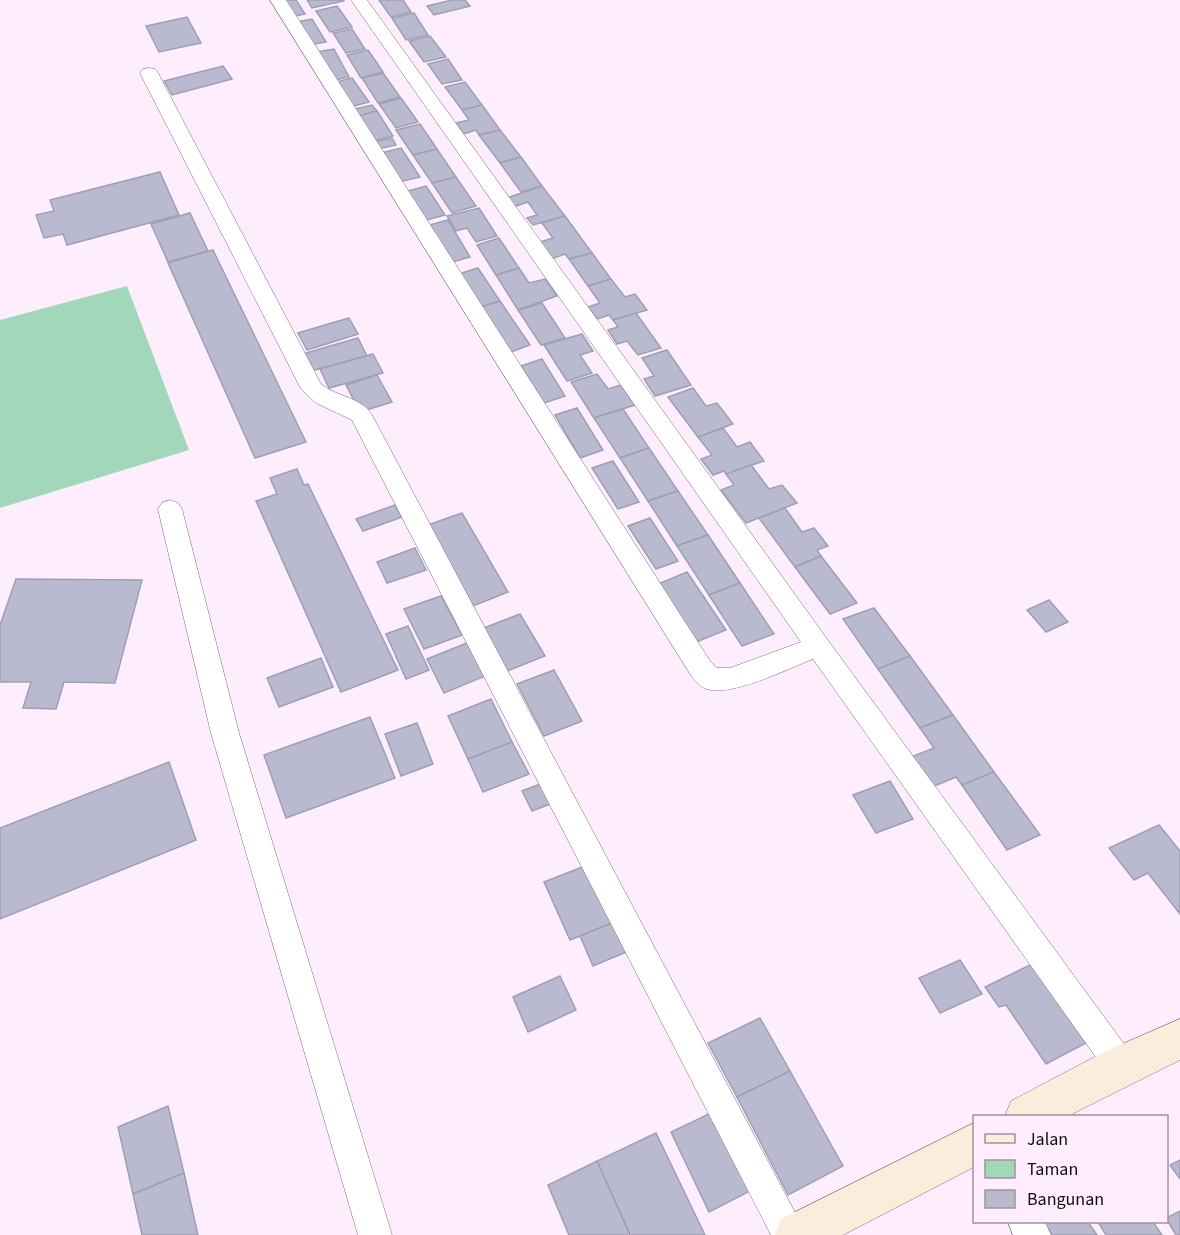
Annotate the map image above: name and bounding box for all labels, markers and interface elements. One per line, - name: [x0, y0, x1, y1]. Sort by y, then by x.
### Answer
- legend: [973, 1115, 1168, 1223]
- text: Jalan: [1027, 1127, 1068, 1152]
- text: Taman: [1027, 1157, 1078, 1182]
- text: Bangunan: [1027, 1187, 1104, 1212]

